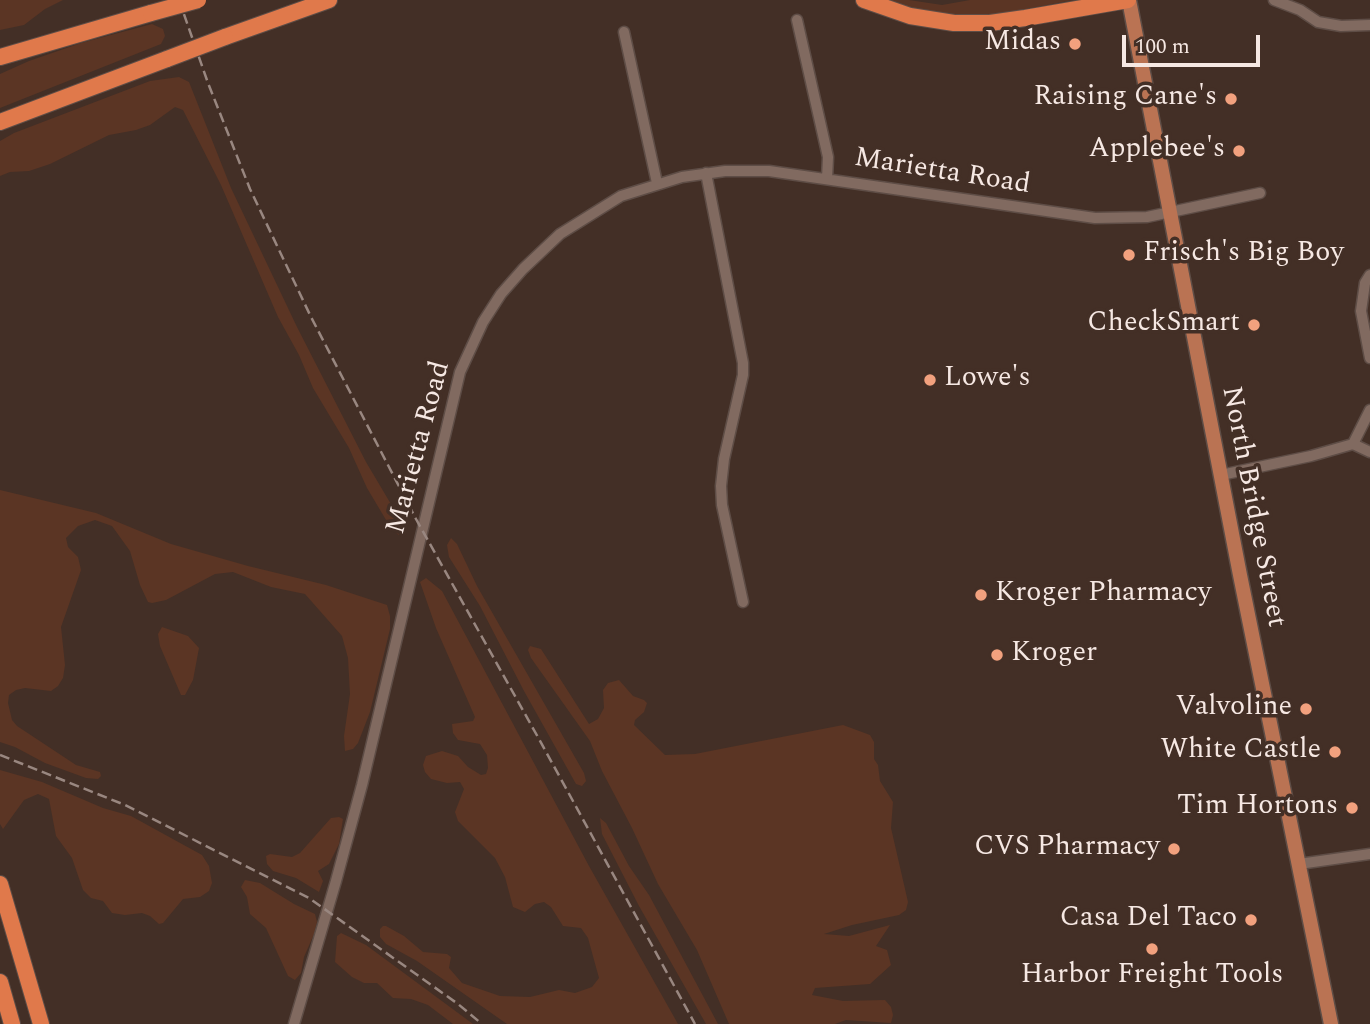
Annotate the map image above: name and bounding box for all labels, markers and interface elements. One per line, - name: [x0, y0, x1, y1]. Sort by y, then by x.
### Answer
- scale bar: [1125, 21, 1263, 65]
- place label: Midas: [984, 27, 1061, 61]
- text: 100 m: [1135, 31, 1190, 63]
- marker: Midas: [1067, 36, 1083, 52]
- place label: Raising Cane's: [1033, 82, 1217, 116]
- marker: Raising Cane's: [1223, 91, 1239, 107]
- place label: Applebee's: [1088, 134, 1225, 168]
- street label: Marietta Road: [852, 143, 1032, 203]
- marker: Applebee's: [1231, 143, 1247, 159]
- place label: Frisch's Big Boy: [1143, 238, 1344, 272]
- marker: Frisch's Big Boy: [1121, 247, 1137, 263]
- place label: CheckSmart: [1087, 308, 1240, 342]
- marker: CheckSmart: [1246, 317, 1262, 333]
- street label: Marietta Road: [381, 358, 459, 538]
- place label: Lowe's: [944, 363, 1031, 397]
- marker: Lowe's: [922, 372, 938, 388]
- street label: North Bridge Street: [1212, 384, 1292, 630]
- place label: Kroger Pharmacy: [995, 578, 1211, 612]
- marker: Kroger Pharmacy: [973, 587, 989, 603]
- place label: Kroger: [1011, 638, 1097, 672]
- marker: Kroger: [989, 647, 1005, 663]
- place label: Valvoline: [1175, 692, 1292, 726]
- marker: Valvoline: [1298, 701, 1314, 717]
- place label: White Castle: [1161, 735, 1321, 769]
- marker: White Castle: [1327, 744, 1343, 760]
- place label: Tim Hortons: [1177, 791, 1338, 825]
- marker: Tim Hortons: [1344, 800, 1360, 816]
- place label: CVS Pharmacy: [974, 832, 1160, 866]
- marker: CVS Pharmacy: [1166, 841, 1182, 857]
- place label: Casa Del Taco: [1060, 903, 1237, 937]
- marker: Casa Del Taco: [1243, 912, 1259, 928]
- marker: Harbor Freight Tools: [1144, 941, 1160, 957]
- place label: Harbor Freight Tools: [1021, 960, 1283, 994]

